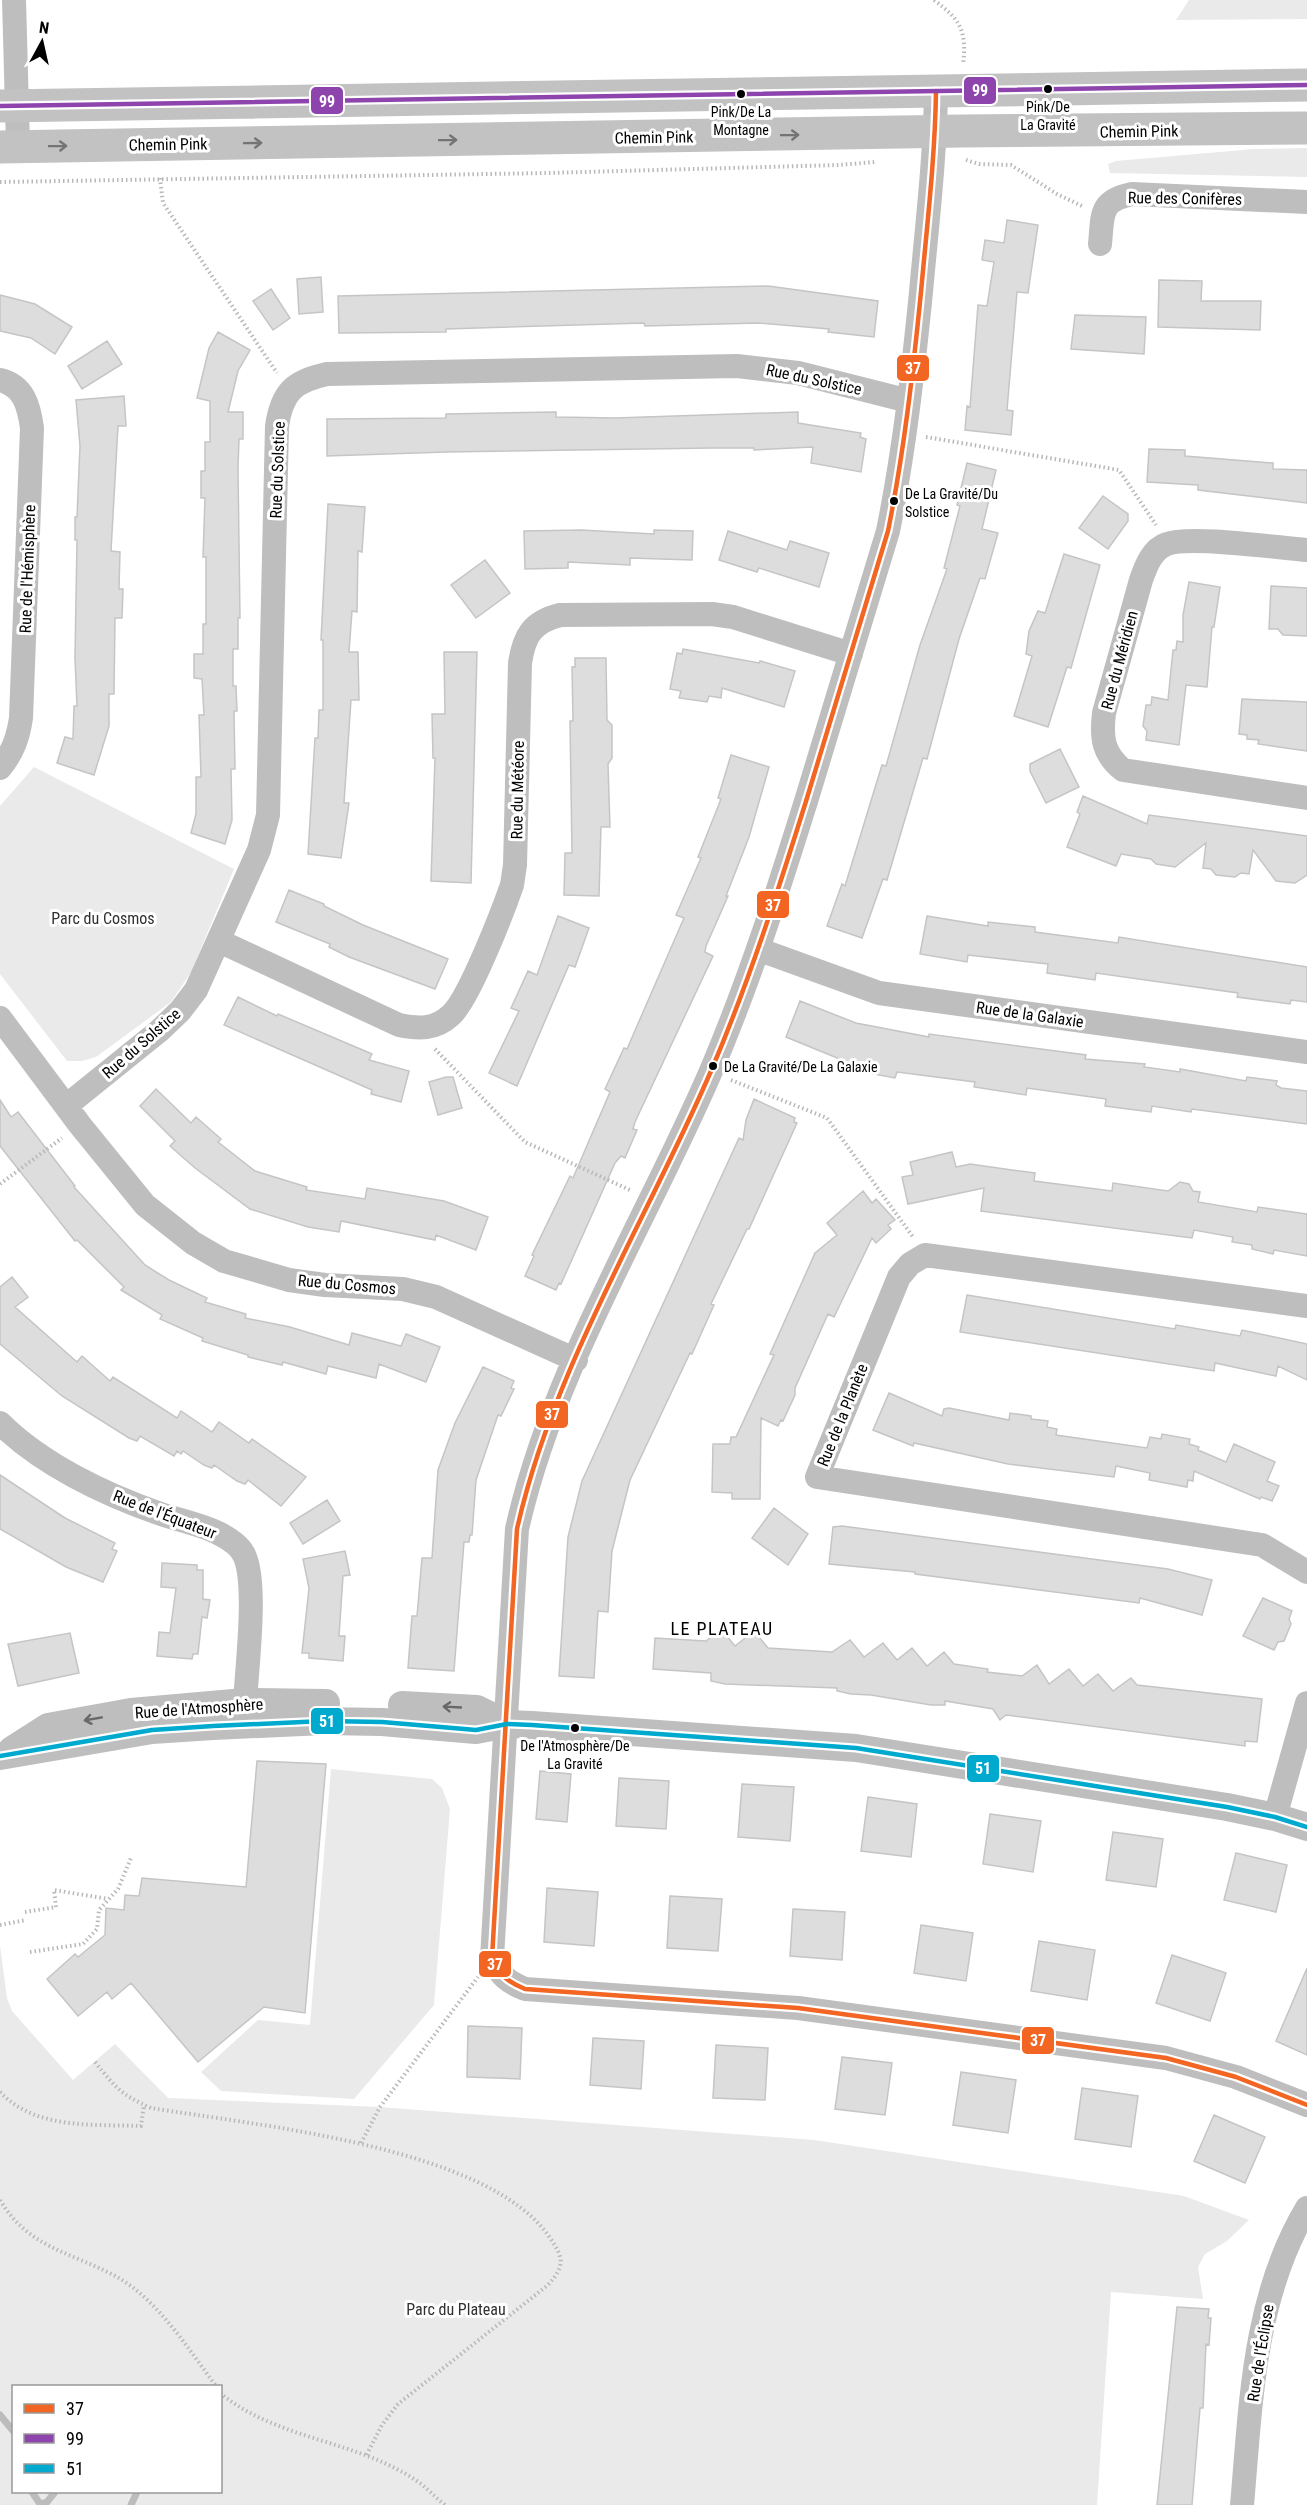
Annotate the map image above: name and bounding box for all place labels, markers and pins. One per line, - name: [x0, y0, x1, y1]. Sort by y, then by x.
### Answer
- marker: Pink/De La Gravité: [1042, 83, 1054, 95]
- marker: Pink/De La Montagne: [735, 88, 747, 100]
- place label: Pink/De La Gravité: [1020, 99, 1076, 133]
- place label: Pink/De La Montagne: [711, 104, 771, 138]
- place label: De La Gravité/Du Solstice: [905, 486, 998, 520]
- marker: De La Gravité/Du Solstice: [888, 495, 900, 507]
- place label: De La Gravité/De La Galaxie: [724, 1059, 878, 1075]
- marker: De La Gravité/De La Galaxie: [707, 1060, 719, 1072]
- marker: De l'Atmosphère/De La Gravité: [569, 1722, 581, 1734]
- place label: De l'Atmosphère/De La Gravité: [520, 1738, 630, 1772]

